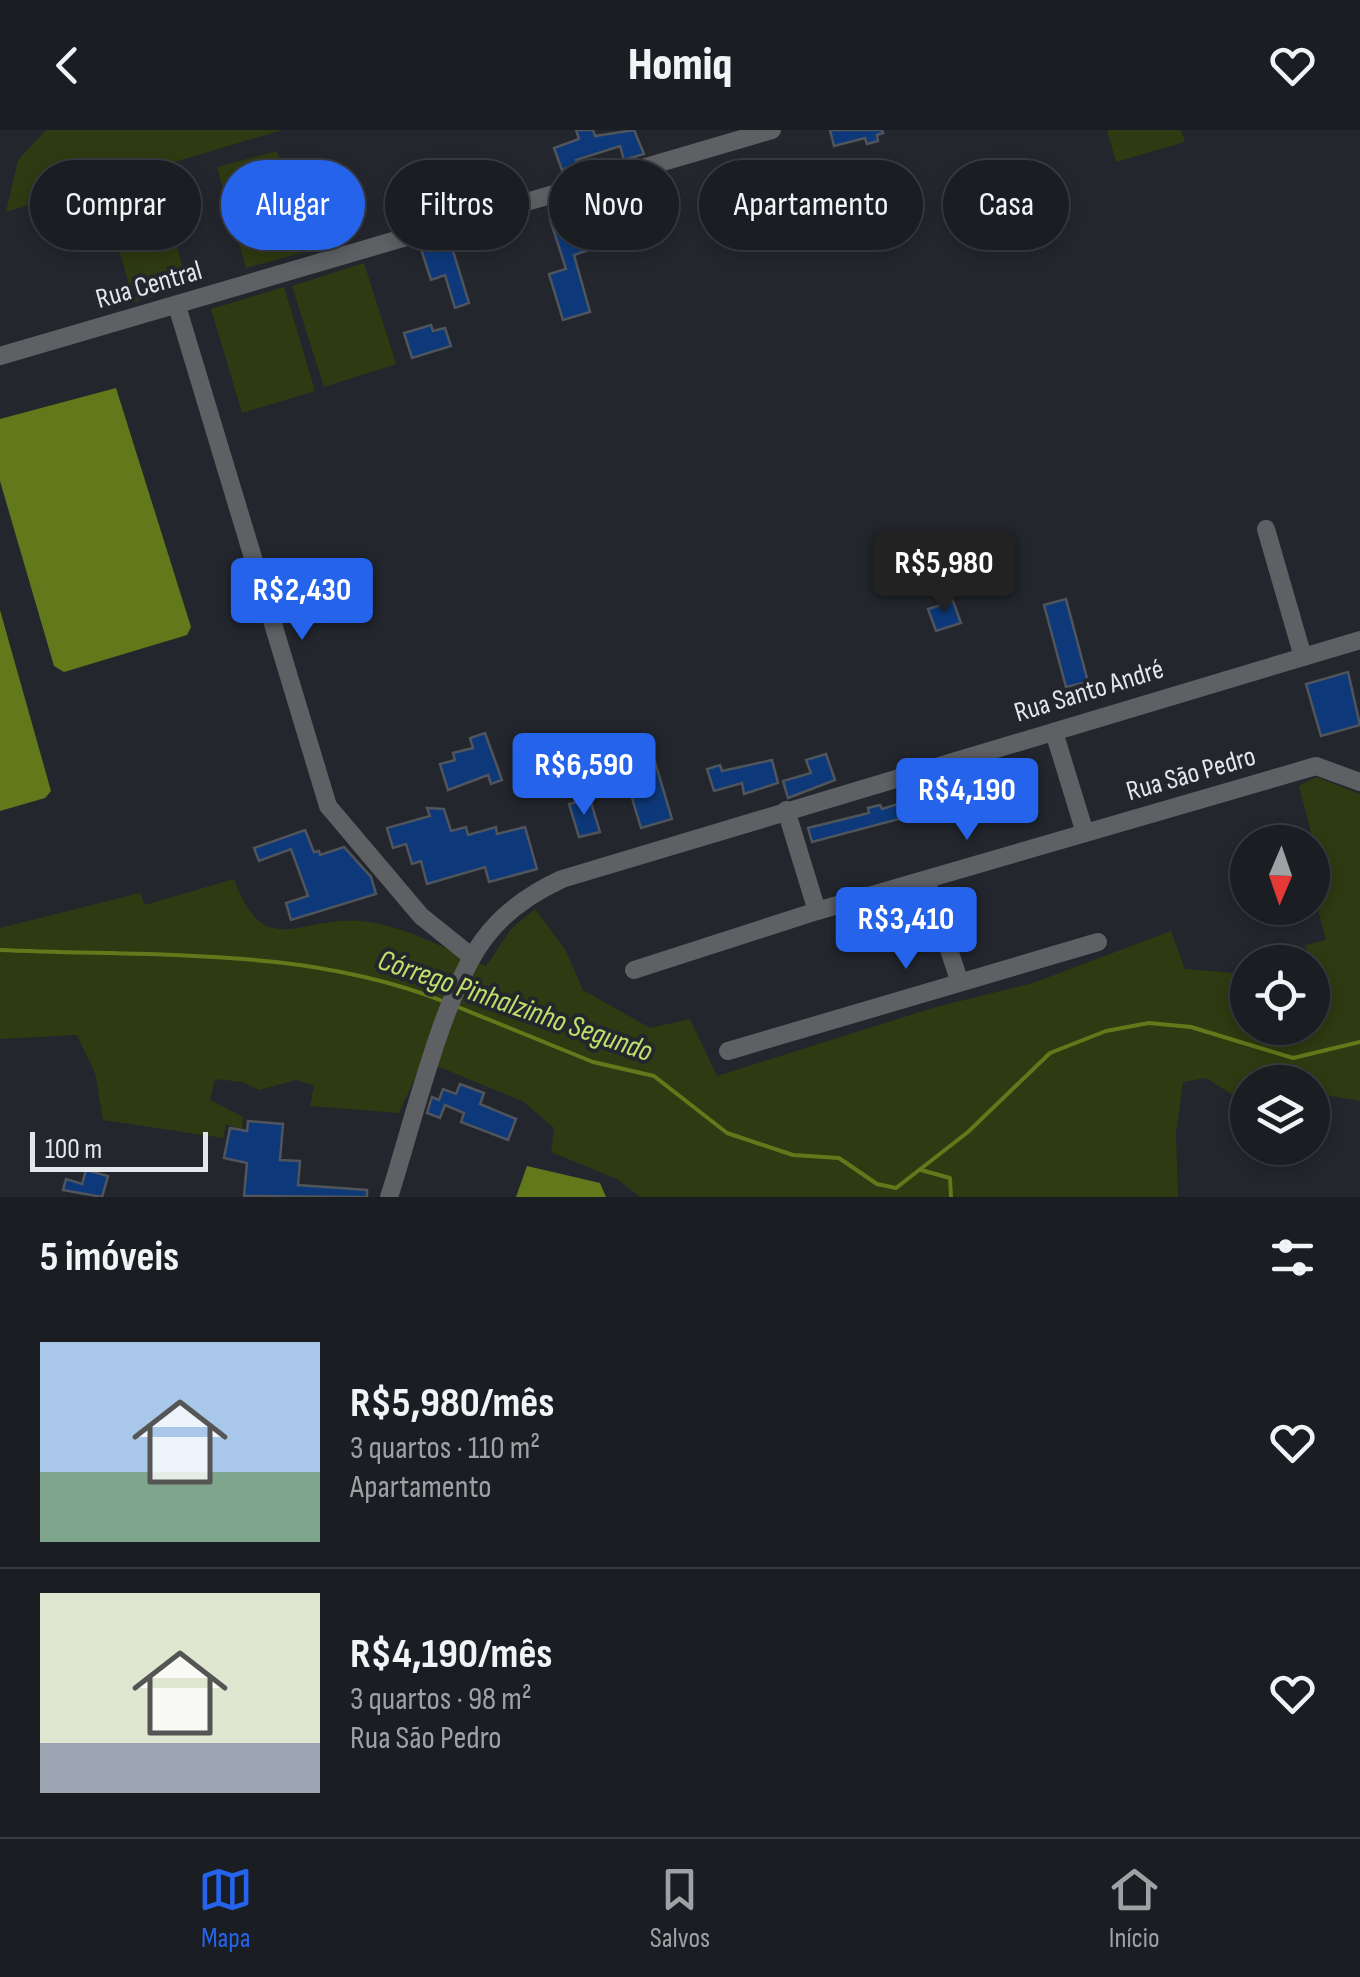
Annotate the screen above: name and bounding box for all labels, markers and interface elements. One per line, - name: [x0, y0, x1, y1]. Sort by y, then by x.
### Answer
- icon: back: [40, 38, 95, 93]
- text: Homiq: [628, 38, 732, 93]
- icon: heart: [1265, 38, 1320, 93]
- chip: Comprar: [30, 160, 201, 250]
- chip: Alugar: [221, 160, 365, 250]
- chip: Filtros: [385, 160, 529, 250]
- chip: Novo: [549, 160, 679, 250]
- chip: Apartamento: [699, 160, 923, 250]
- chip: Casa: [943, 160, 1069, 250]
- street label: Rua Central: [92, 254, 206, 316]
- pin: R$5,980: [852, 531, 1036, 616]
- text: R$5,980: [895, 544, 993, 583]
- pin: R$2,430: [210, 558, 394, 643]
- text: R$2,430: [253, 571, 351, 610]
- street label: Rua Santo André: [1010, 653, 1168, 729]
- pin: R$6,590: [492, 733, 676, 818]
- street label: Rua São Pedro: [1123, 740, 1259, 808]
- text: R$6,590: [535, 746, 633, 785]
- pin: R$4,190: [875, 758, 1059, 843]
- text: R$4,190: [918, 771, 1016, 810]
- north arrow: [1230, 825, 1330, 925]
- map controls: [1230, 825, 1330, 1165]
- pin: R$3,410: [814, 887, 998, 972]
- text: R$3,410: [858, 900, 954, 939]
- water label: Córrego Pinhalzinho Segundo: [373, 942, 657, 1070]
- button: locate: [1230, 945, 1330, 1045]
- button: layers: [1230, 1065, 1330, 1165]
- scale bar: [30, 1127, 208, 1172]
- text: 100 m: [45, 1133, 102, 1166]
- icon: filters: [1265, 1230, 1320, 1285]
- text: 5 imóveis: [40, 1232, 179, 1283]
- text: R$5,980/mês: [350, 1378, 554, 1429]
- icon: home: [120, 1382, 240, 1502]
- icon: heart: [1265, 1415, 1320, 1470]
- text: 3 quartos · 110 m²: [350, 1429, 540, 1468]
- text: Apartamento: [350, 1468, 491, 1507]
- text: R$4,190/mês: [350, 1629, 552, 1680]
- icon: home: [120, 1633, 240, 1753]
- icon: heart: [1265, 1666, 1320, 1721]
- text: 3 quartos · 98 m²: [350, 1680, 532, 1719]
- text: Rua São Pedro: [350, 1719, 502, 1758]
- tab: Mapa: [198, 1862, 253, 1955]
- tab: Salvos: [650, 1862, 710, 1955]
- tab: Início: [1107, 1862, 1162, 1955]

